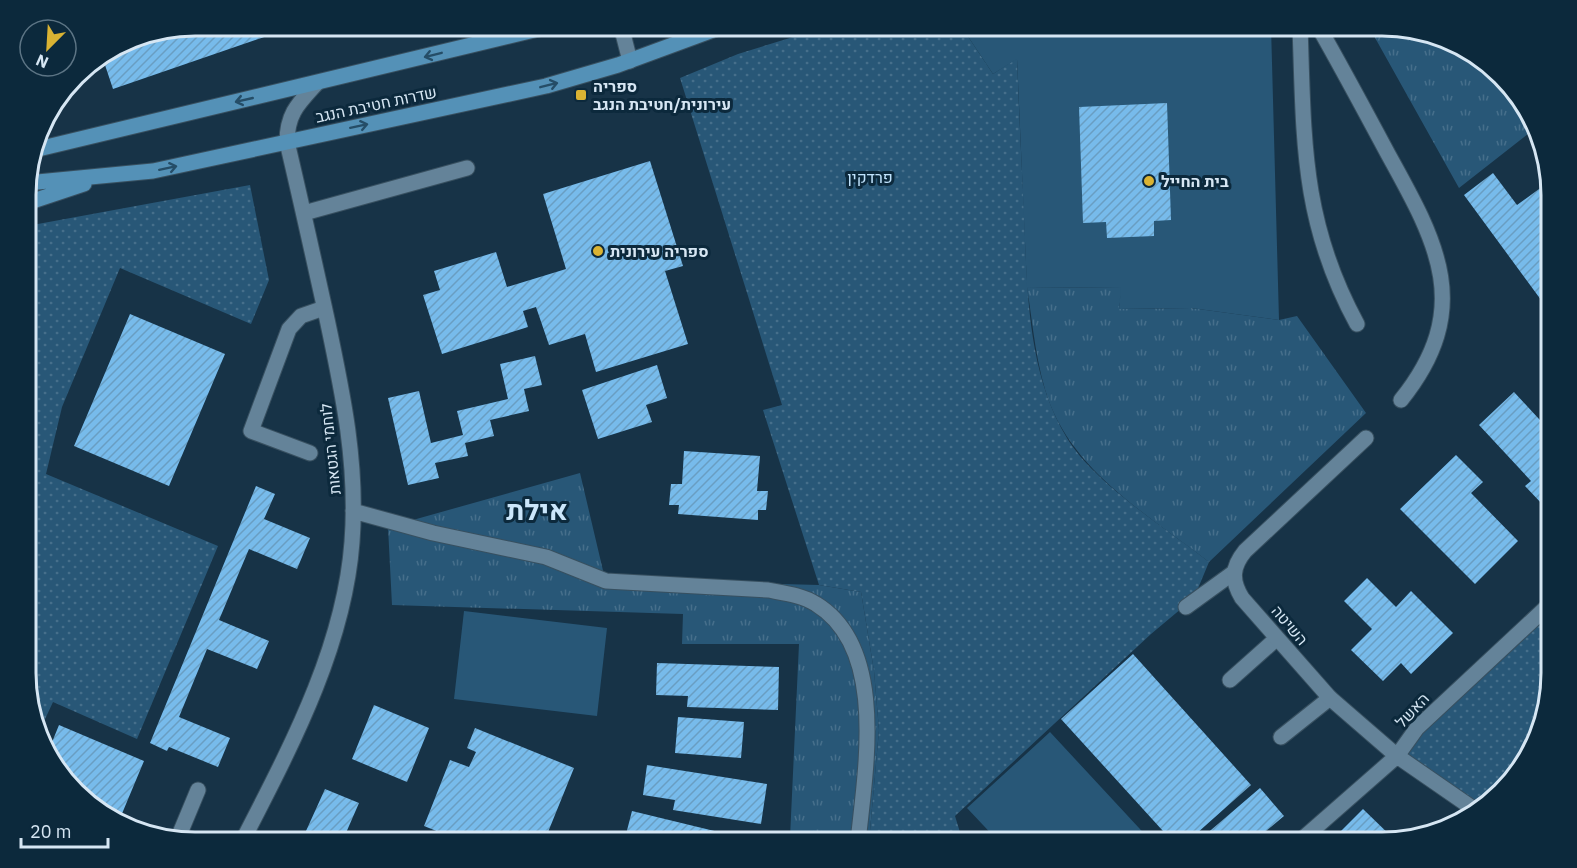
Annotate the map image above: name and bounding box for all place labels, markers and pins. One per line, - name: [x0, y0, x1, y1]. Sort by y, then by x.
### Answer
- place label: ספריה עירונית/חטיבת הנגב: [593, 76, 731, 114]
- marker: ספריה עירונית/חטיבת הנגב: [574, 88, 588, 102]
- place label: בית החייל: [1161, 171, 1229, 191]
- marker: בית החייל: [1142, 174, 1156, 188]
- place label: ספריה עירונית: [610, 241, 709, 261]
- marker: ספריה עירונית: [591, 244, 605, 258]

